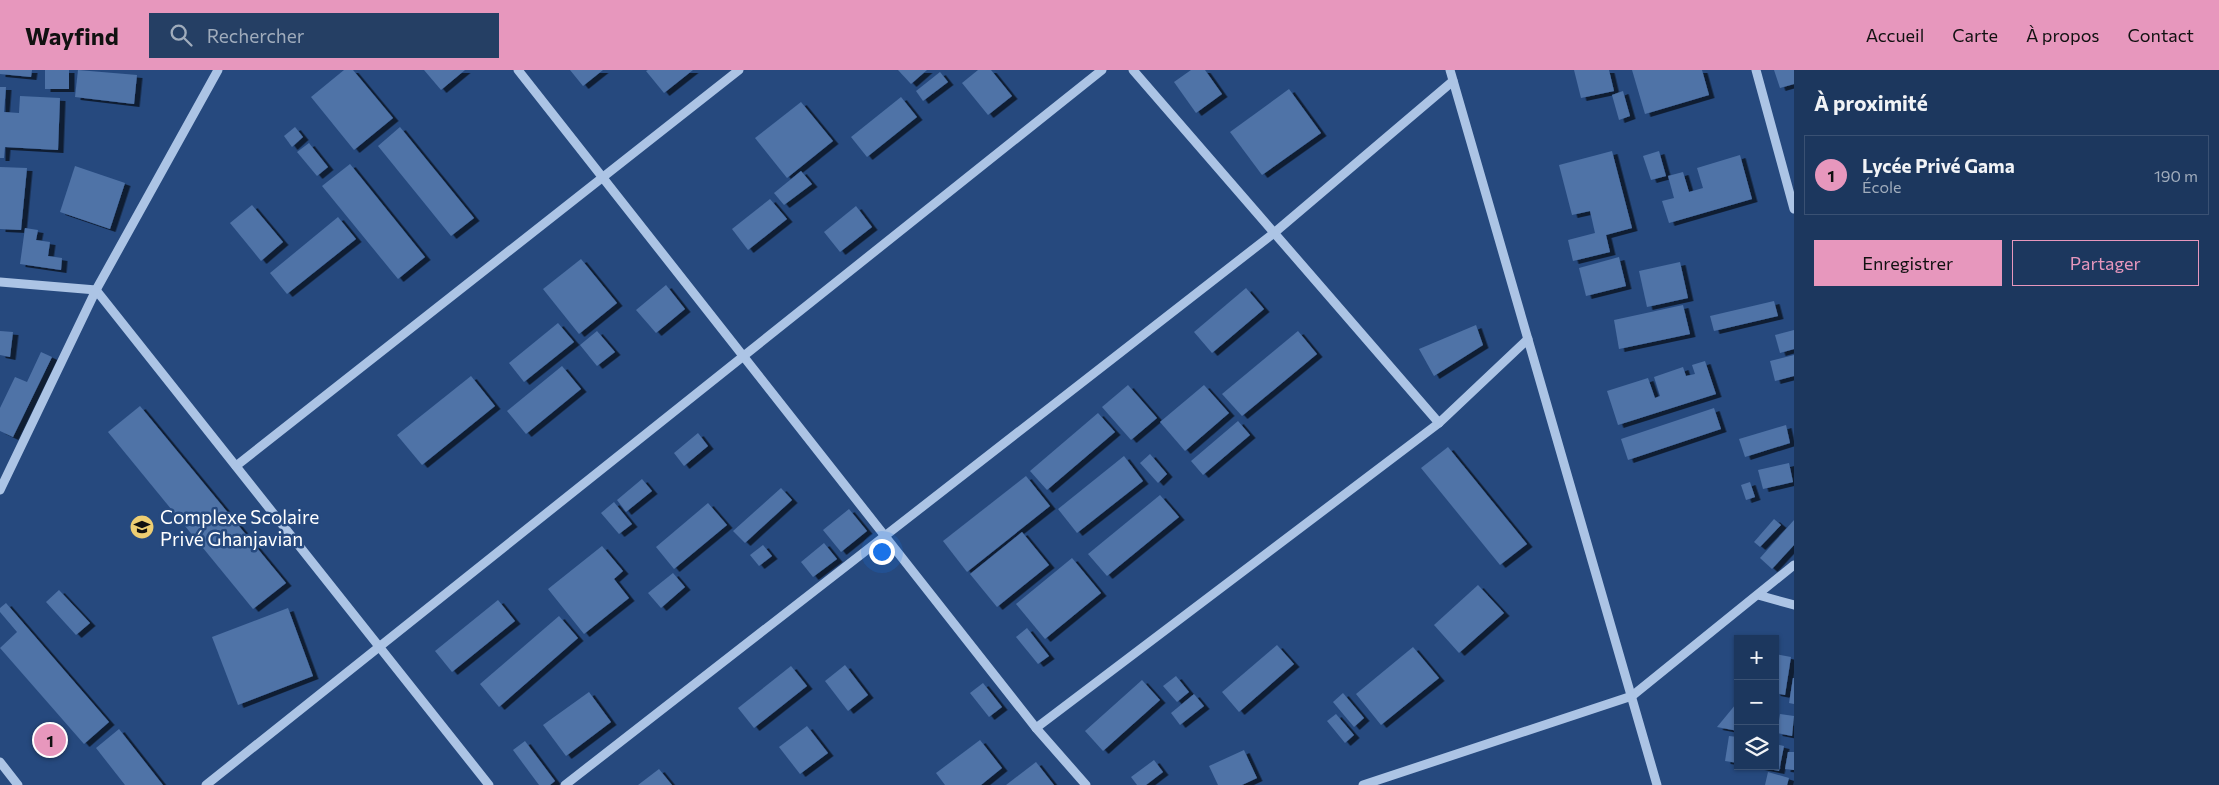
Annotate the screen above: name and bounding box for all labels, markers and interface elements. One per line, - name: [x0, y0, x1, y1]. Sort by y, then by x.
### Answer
- search box: [149, 13, 499, 58]
- text: Wayfind: [25, 21, 119, 50]
- icon: search: [167, 21, 195, 49]
- text: Rechercher: [207, 24, 304, 47]
- text: Accueil: [1866, 24, 1924, 46]
- text: Carte: [1952, 24, 1998, 46]
- text: À propos: [2026, 24, 2100, 46]
- text: Contact: [2128, 24, 2194, 46]
- text: À proximité: [1814, 90, 1928, 115]
- text: Lycée Privé Gama: [1862, 154, 2015, 177]
- text: 1: [1827, 166, 1835, 185]
- text: 190 m: [2154, 166, 2198, 185]
- text: École: [1862, 177, 1901, 196]
- button: Enregistrer: [1814, 240, 2002, 286]
- button: Partager: [2012, 240, 2199, 286]
- place label: Complexe Scolaire Privé Ghanjavian: [160, 505, 319, 550]
- school or university icon: Complexe Scolaire Privé Ghanjavian: [129, 514, 155, 540]
- your location: [869, 539, 895, 565]
- map controls: [1734, 635, 1779, 770]
- button: +: [1734, 635, 1779, 680]
- button: −: [1734, 680, 1779, 725]
- pin: 1: [34, 721, 66, 759]
- button: layers: [1734, 725, 1779, 770]

